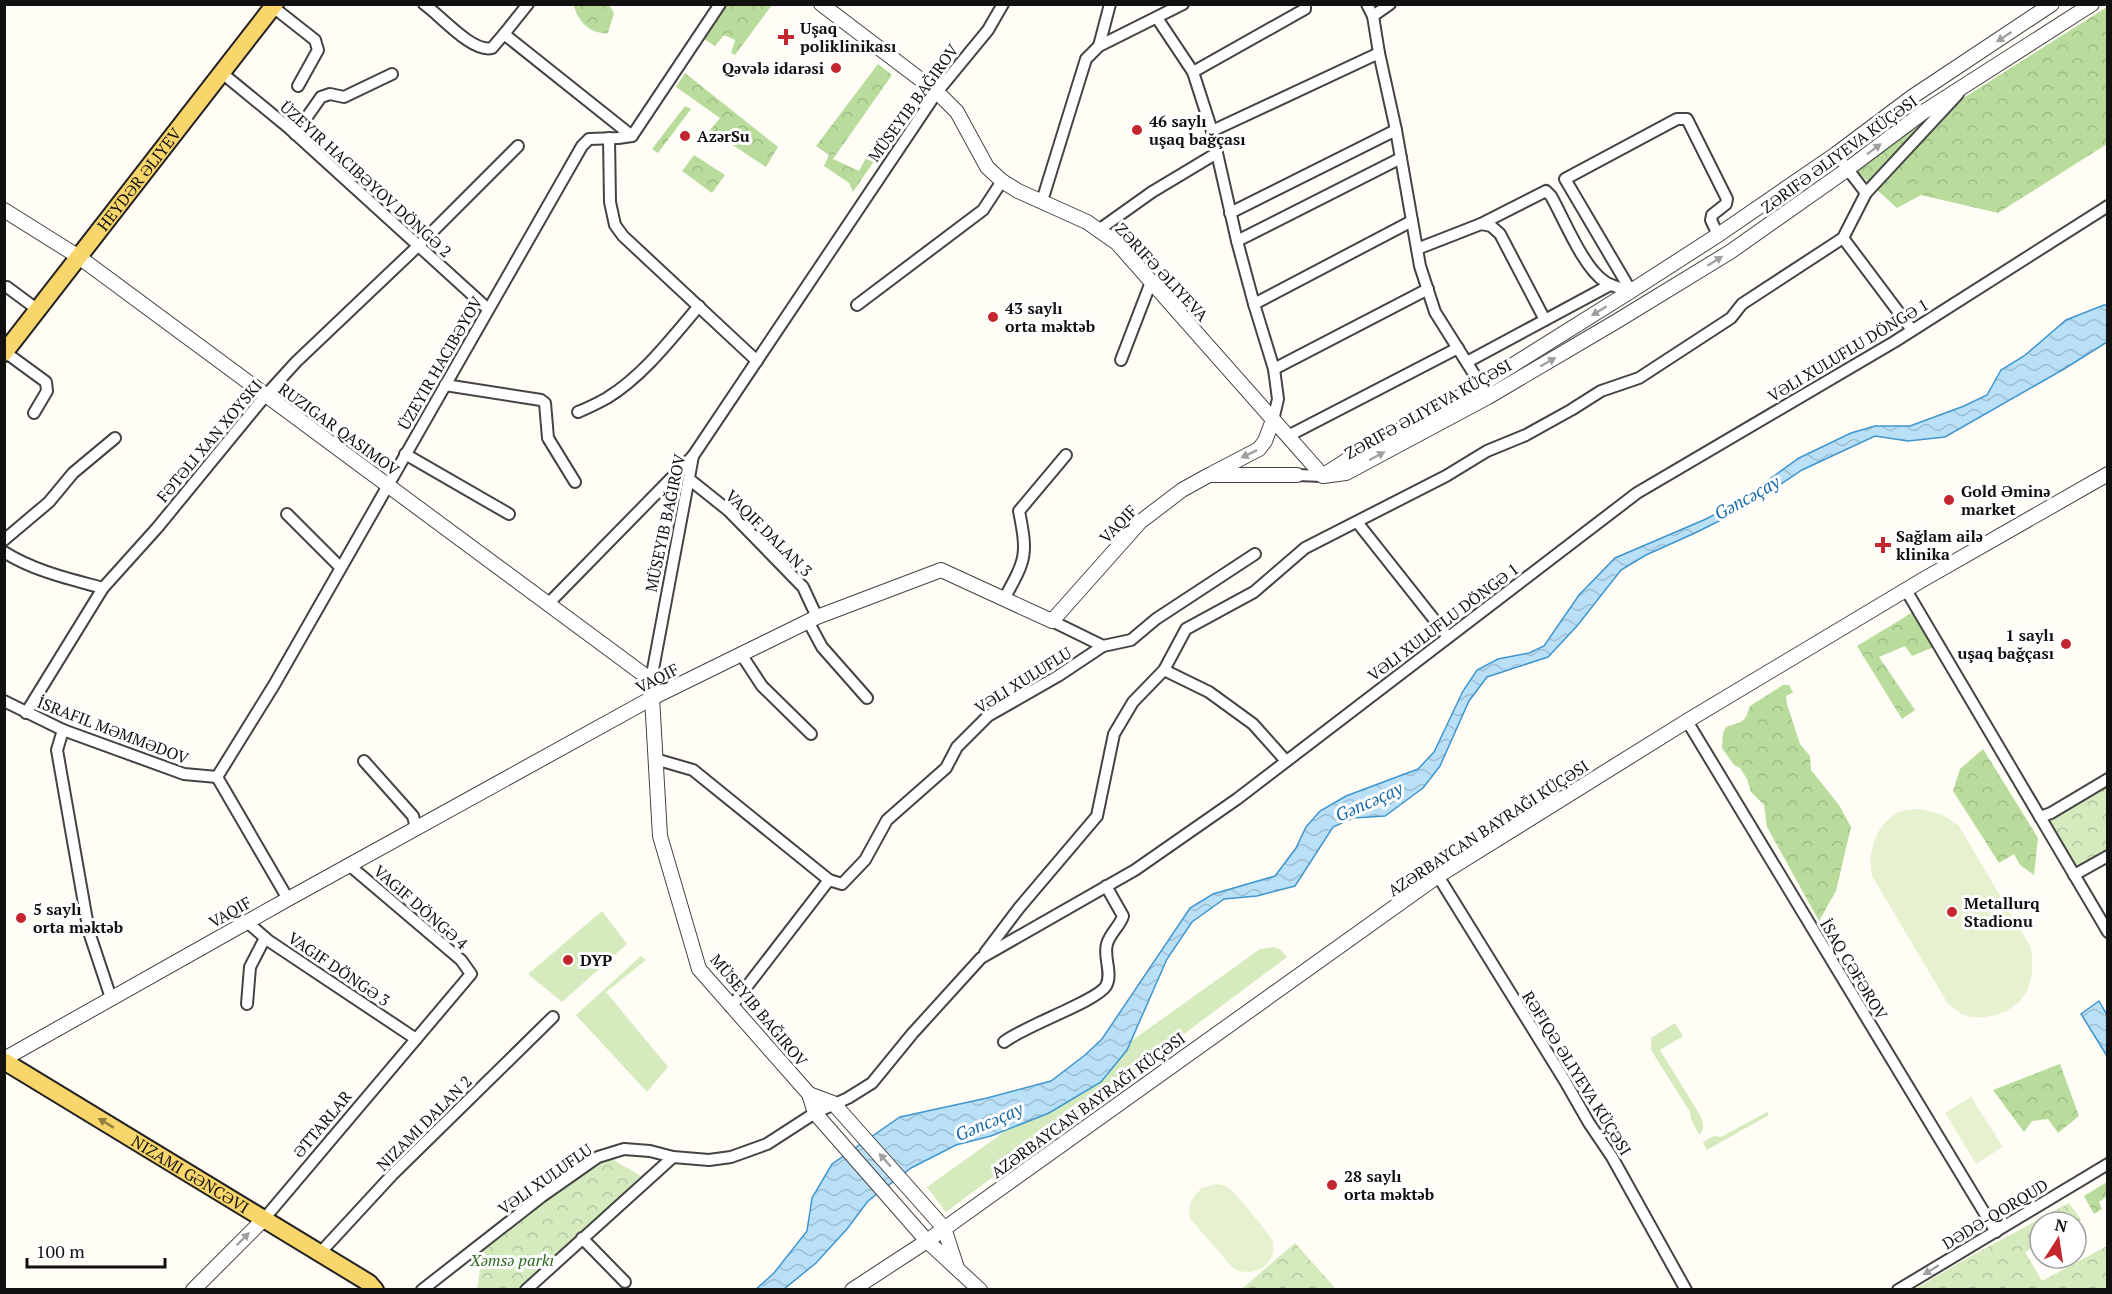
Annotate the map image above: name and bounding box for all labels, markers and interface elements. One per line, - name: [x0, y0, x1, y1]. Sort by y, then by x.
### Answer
- place label: Uşaq poliklinikası: [800, 17, 896, 57]
- marker: Uşaq poliklinikası: [777, 28, 795, 46]
- one-way arrow: [1995, 31, 2012, 42]
- street label: MÜSEYIB BAĞIROV: [863, 40, 963, 166]
- place label: Qəvələ idarəsi: [722, 57, 824, 79]
- marker: Qəvələ idarəsi: [829, 61, 843, 75]
- street label: ZƏRIFƏ ƏLIYEVA KÜÇƏSI: [1757, 90, 1921, 218]
- street label: ÜZEYIR HACIBƏYOV DÖNGƏ 2: [275, 96, 457, 262]
- place label: 46 saylı uşaq bağçası: [1149, 110, 1246, 150]
- street label: HEYDƏR ƏLIYEV: [92, 123, 186, 235]
- marker: 46 saylı uşaq bağçası: [1130, 123, 1144, 137]
- place label: AzərSu: [697, 125, 750, 147]
- marker: AzərSu: [678, 129, 692, 143]
- one-way arrow: [1867, 144, 1882, 156]
- street label: ZƏRIFƏ ƏLIYEVA: [1111, 218, 1213, 326]
- one-way arrow: [1707, 255, 1723, 266]
- street label: ÜZEYIR HACIBƏYOV: [393, 292, 487, 434]
- street label: VƏLI XULUFLU DÖNGƏ 1: [1764, 293, 1932, 407]
- place label: 43 saylı orta məktəb: [1005, 297, 1095, 337]
- one-way arrow: [1591, 306, 1607, 317]
- marker: 43 saylı orta məktəb: [986, 310, 1000, 324]
- street label: ZƏRIFƏ ƏLIYEVA KÜÇƏSI: [1341, 354, 1515, 464]
- one-way arrow: [1540, 357, 1557, 367]
- street label: FƏTƏLI XAN XOYSKI: [151, 375, 267, 507]
- street label: RUZIGAR QASIMOV: [274, 378, 404, 480]
- one-way arrow: [1240, 450, 1257, 459]
- one-way arrow: [1369, 451, 1386, 461]
- street label: MÜSEYIB BAĞIROV: [640, 452, 690, 594]
- water label: Gəncəçay: [1709, 469, 1784, 525]
- place label: Gold Əminə market: [1961, 480, 2050, 520]
- street label: VAQIF DALAN 3: [721, 485, 817, 581]
- marker: Gold Əminə market: [1942, 493, 1956, 507]
- street label: VAQIF: [1094, 500, 1142, 548]
- place label: Sağlam ailə klinika: [1896, 525, 1983, 565]
- marker: Sağlam ailə klinika: [1874, 536, 1892, 554]
- street label: VƏLI XULUFLU DÖNGƏ 1: [1363, 558, 1523, 686]
- place label: 1 saylı uşaq bağçası: [1957, 624, 2054, 664]
- marker: 1 saylı uşaq bağçası: [2059, 637, 2073, 651]
- street label: VƏLI XULUFLU: [971, 641, 1076, 718]
- street label: VAQIF: [632, 658, 682, 698]
- street label: İSRAFIL MƏMMƏDOV: [34, 691, 192, 769]
- street label: AZƏRBAYCAN BAYRAĞI KÜÇƏSI: [1383, 755, 1593, 901]
- water label: Gəncəçay: [1331, 775, 1407, 827]
- street label: VAGIF DÖNGƏ 4: [369, 860, 473, 954]
- street label: VAQIF: [205, 891, 255, 933]
- place label: Metallurq Stadionu: [1964, 892, 2040, 932]
- place label: 5 saylı orta məktəb: [33, 898, 123, 938]
- marker: Metallurq Stadionu: [1945, 905, 1959, 919]
- marker: 5 saylı orta məktəb: [14, 911, 28, 925]
- street label: İSAQ CƏFƏROV: [1815, 914, 1893, 1024]
- street label: VAGIF DÖNGƏ 3: [284, 927, 394, 1011]
- place label: DYP: [580, 949, 612, 971]
- street label: MÜSEYIB BAĞIROV: [705, 949, 813, 1071]
- marker: DYP: [561, 953, 575, 967]
- street label: RƏFIQƏ ƏLIYEVA KÜÇƏSI: [1517, 987, 1637, 1159]
- street label: AZƏRBAYCAN BAYRAĞI KÜÇƏSI: [986, 1027, 1190, 1183]
- street label: NIZAMI DALAN 2: [372, 1071, 476, 1175]
- street label: ƏTTARLAR: [288, 1085, 357, 1162]
- water label: Gəncəçay: [951, 1096, 1027, 1146]
- one-way arrow: [98, 1117, 114, 1128]
- street label: NIZAMI GƏNCƏVI: [127, 1130, 253, 1218]
- street label: VƏLI XULUFLU: [494, 1138, 597, 1220]
- one-way arrow: [879, 1153, 892, 1168]
- place label: 28 saylı orta məktəb: [1344, 1165, 1434, 1205]
- street label: DƏDƏ-QORQUD: [1938, 1174, 2052, 1254]
- marker: 28 saylı orta məktəb: [1325, 1178, 1339, 1192]
- north arrow: [2028, 1210, 2088, 1270]
- text: N: [2053, 1213, 2069, 1237]
- scale bar: [27, 1231, 165, 1269]
- one-way arrow: [236, 1233, 250, 1247]
- text: 100 m: [36, 1239, 85, 1263]
- park label: Xəmsə parkı: [469, 1249, 554, 1271]
- one-way arrow: [1922, 1265, 1939, 1275]

